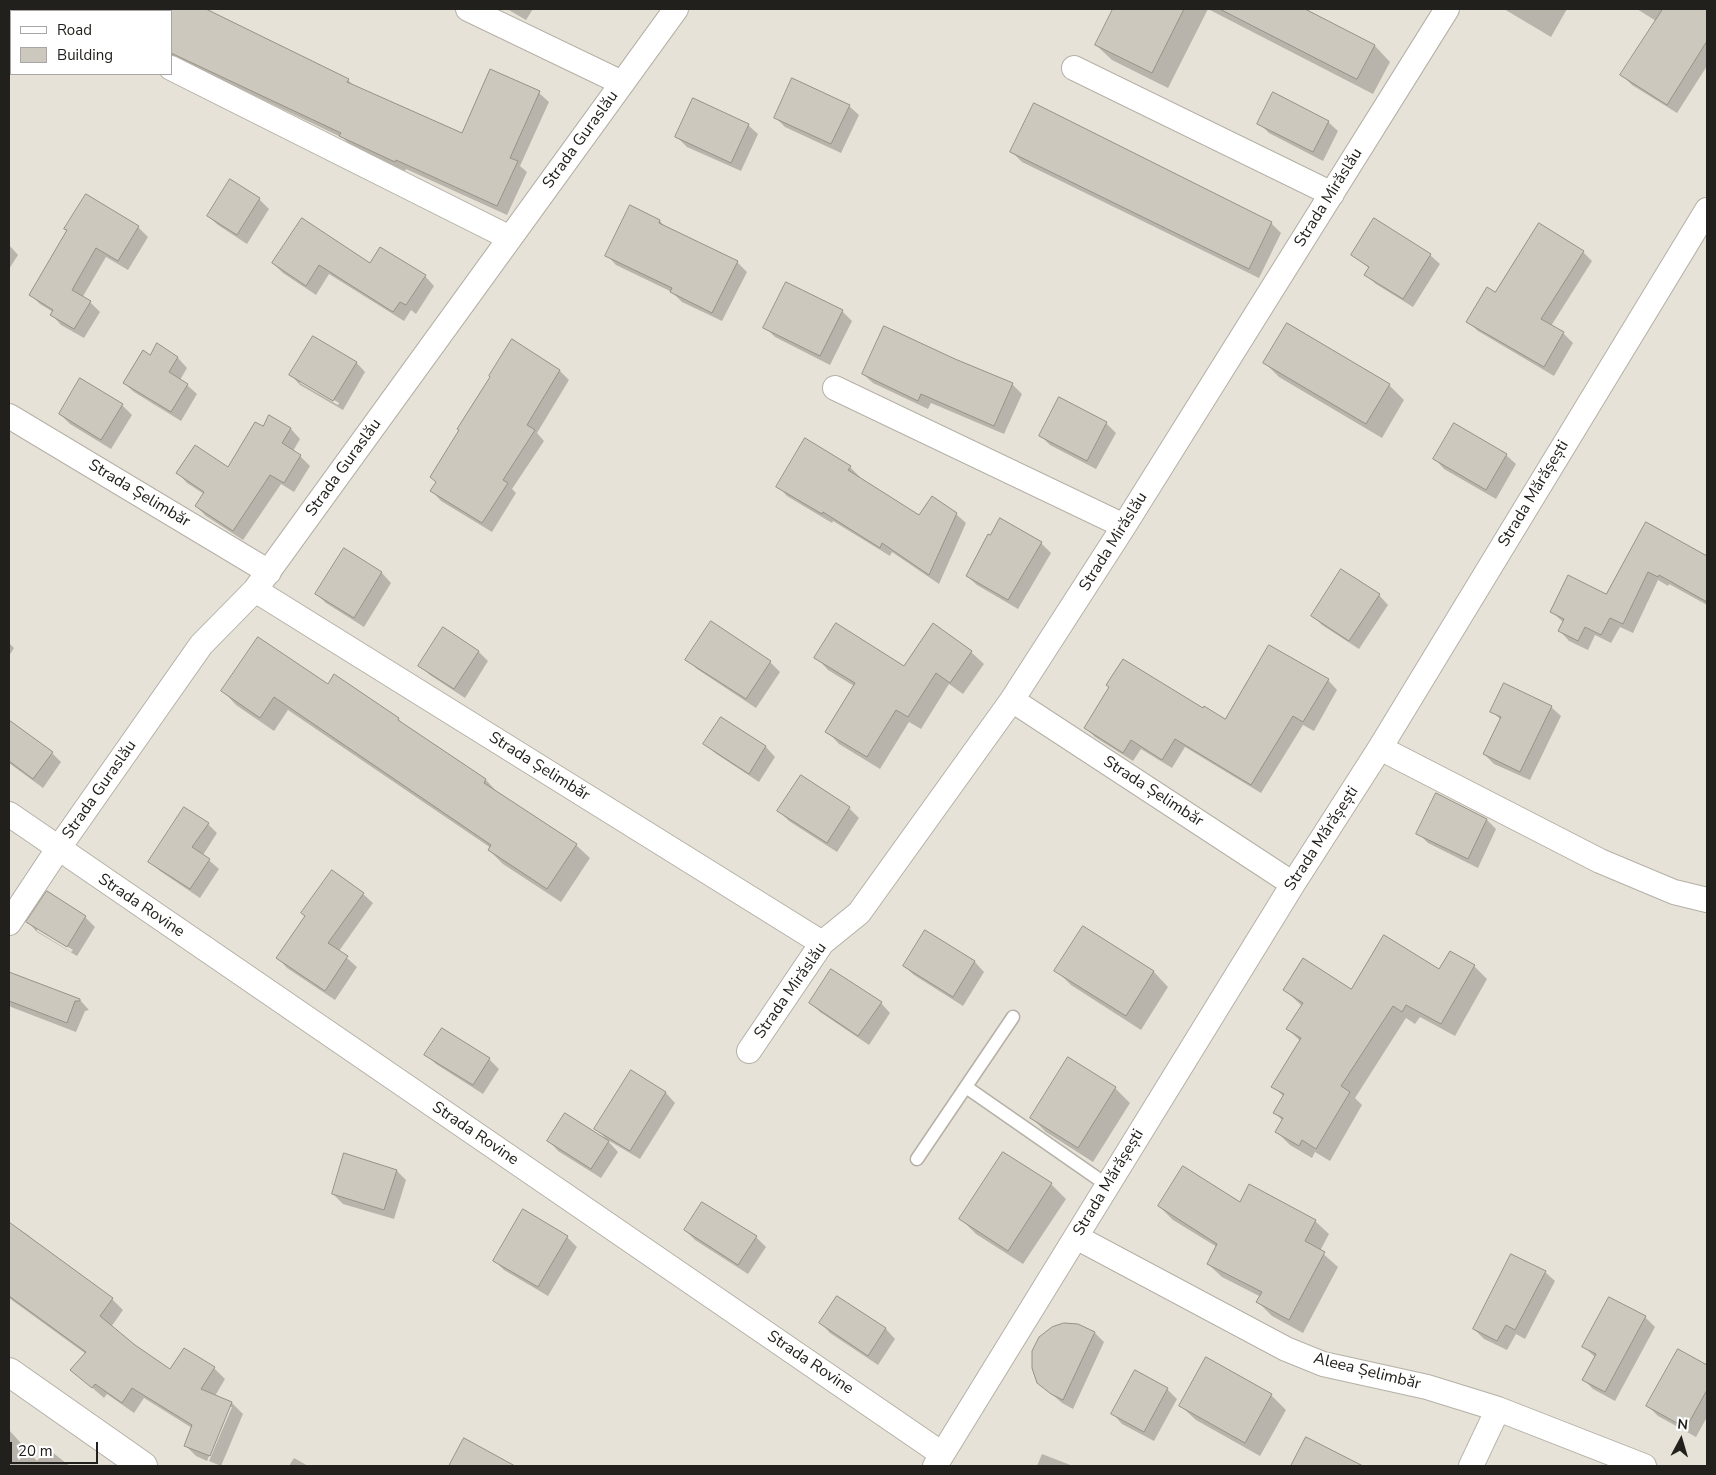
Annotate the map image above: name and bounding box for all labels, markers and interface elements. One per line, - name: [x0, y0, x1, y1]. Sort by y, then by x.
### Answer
- legend: [10, 10, 172, 75]
- text: Road: [57, 20, 92, 40]
- text: Building: [57, 45, 113, 65]
- street label: Strada Guraslău: [539, 87, 623, 193]
- street label: Strada Mirăslău: [1291, 145, 1367, 251]
- street label: Strada Guraslău: [302, 415, 386, 521]
- street label: Strada Mărășești: [1495, 437, 1573, 551]
- street label: Strada Șelimbăr: [85, 456, 193, 532]
- street label: Strada Mirăslău: [1076, 489, 1152, 595]
- street label: Strada Șelimbăr: [485, 728, 593, 806]
- street label: Strada Guraslău: [59, 737, 141, 843]
- street label: Strada Șelimbăr: [1099, 752, 1207, 832]
- street label: Strada Mărășești: [1281, 783, 1363, 895]
- street label: Strada Rovine: [94, 870, 188, 942]
- street label: Strada Mirăslău: [751, 939, 831, 1043]
- street label: Strada Rovine: [428, 1098, 522, 1170]
- street label: Strada Mărășești: [1070, 1126, 1148, 1240]
- street label: Strada Rovine: [763, 1327, 857, 1399]
- street label: Aleea Șelimbăr: [1311, 1349, 1423, 1395]
- north arrow: [1656, 1415, 1706, 1465]
- text: N: [1676, 1415, 1689, 1435]
- scale bar: [12, 1432, 100, 1464]
- text: 20 m: [18, 1441, 53, 1461]

